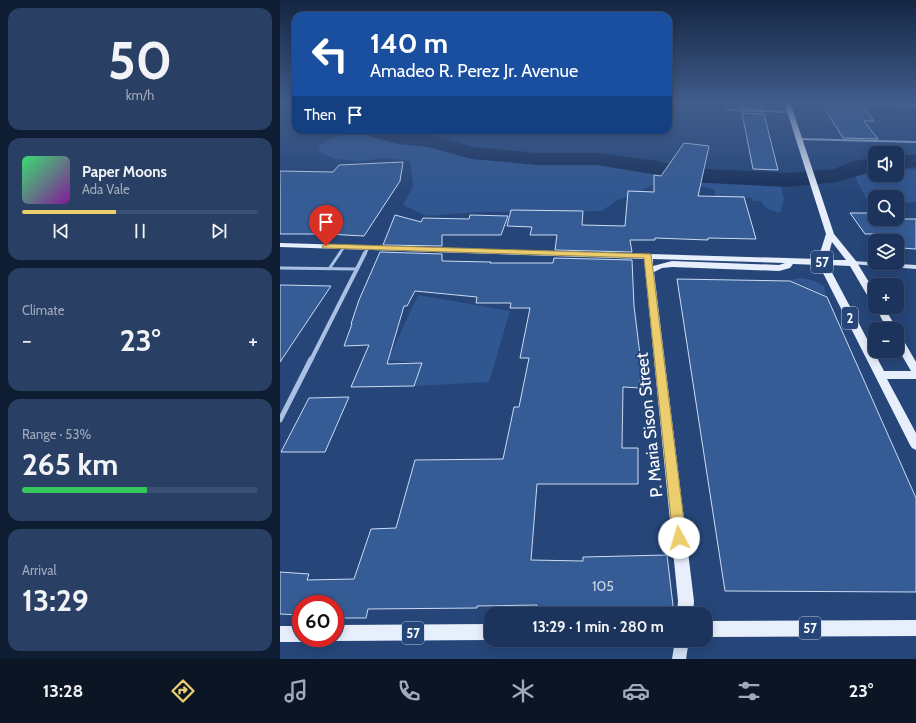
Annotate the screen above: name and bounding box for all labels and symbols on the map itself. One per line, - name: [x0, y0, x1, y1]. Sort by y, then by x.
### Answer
- pin: [309, 205, 343, 246]
- road number: 57: [811, 251, 833, 273]
- road number: 2: [842, 307, 858, 329]
- street label: P. Maria Sison Street: [631, 351, 667, 498]
- position arrow: [658, 517, 700, 559]
- house number: 105: [592, 577, 614, 595]
- speed limit sign: 60: [292, 595, 344, 647]
- road number: 57: [799, 617, 821, 639]
- road number: 57: [402, 622, 424, 644]

